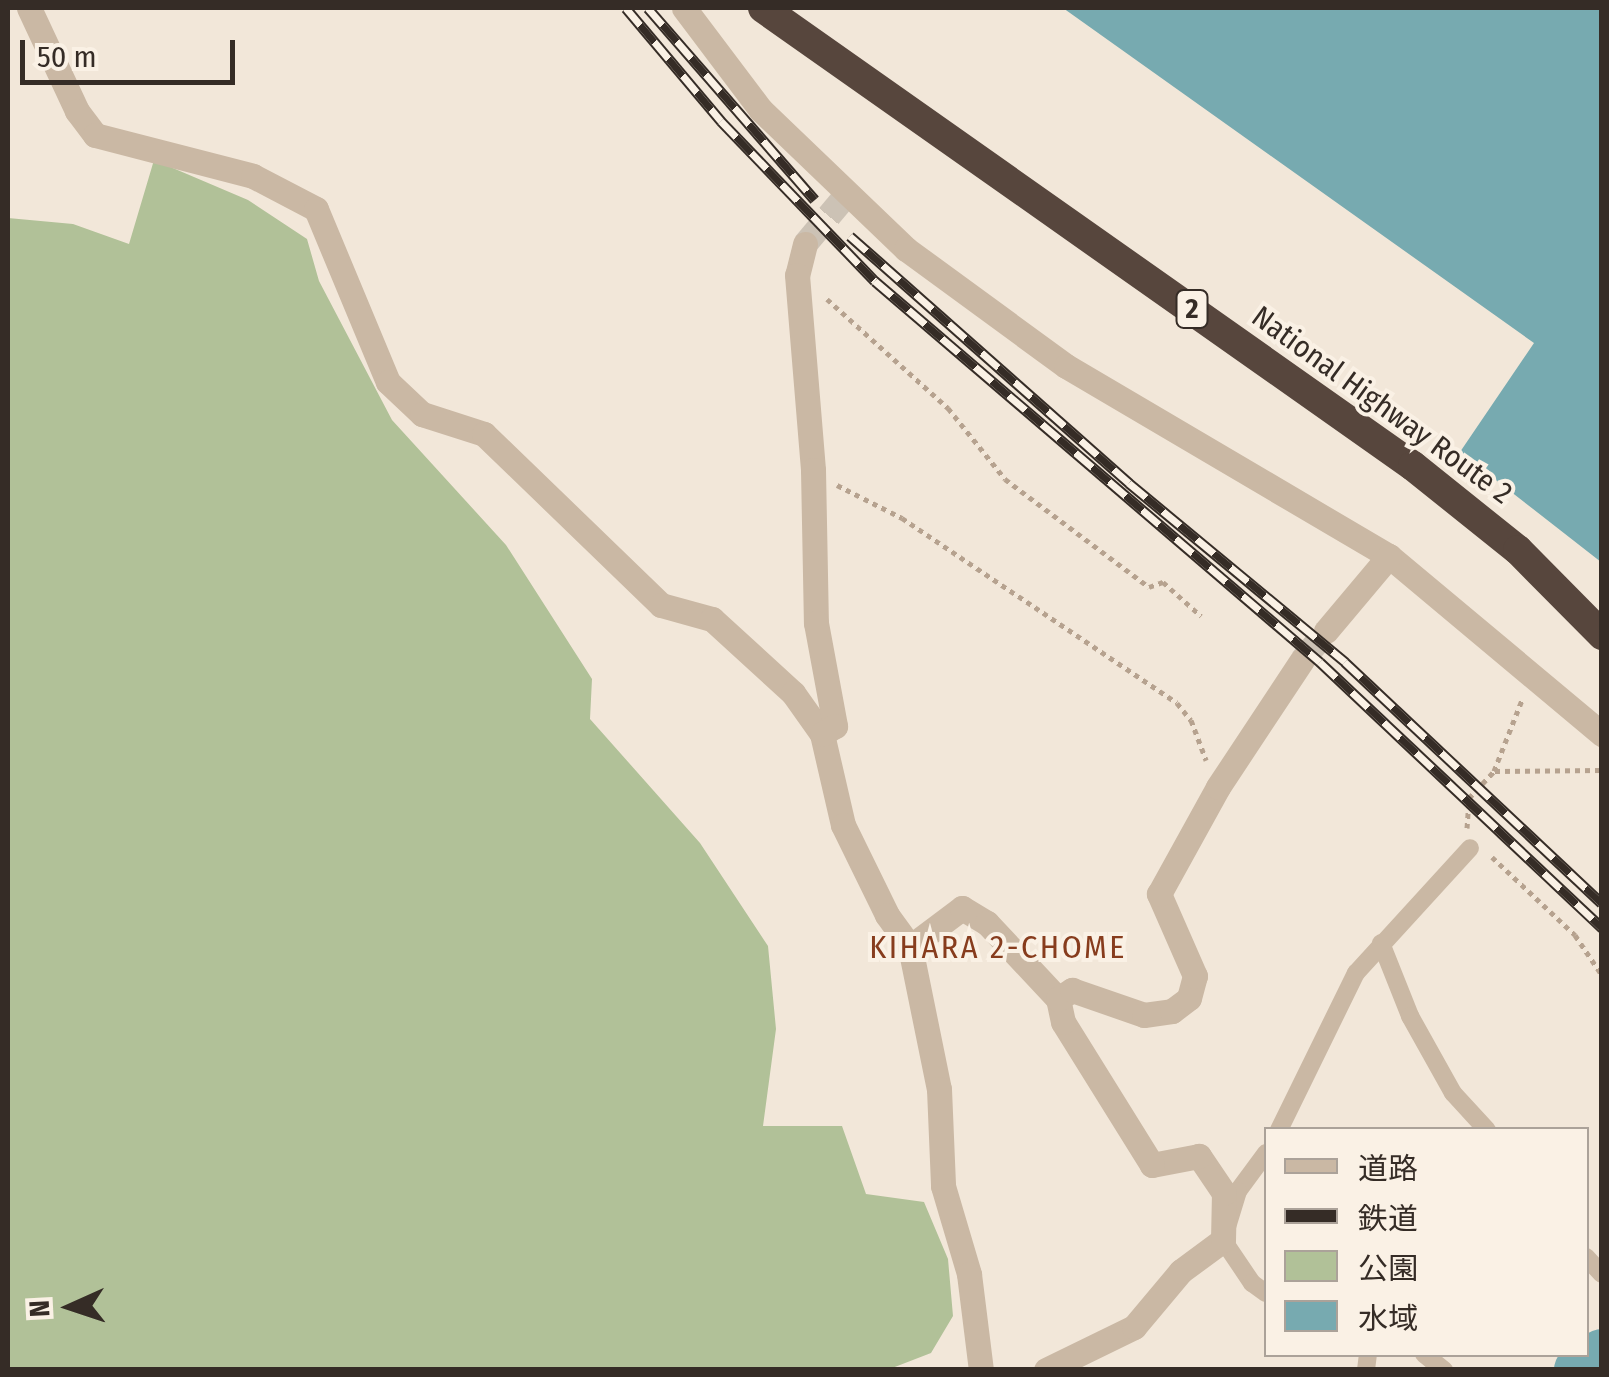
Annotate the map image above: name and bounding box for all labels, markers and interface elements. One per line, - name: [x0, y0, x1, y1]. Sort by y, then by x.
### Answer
- scale bar: [25, 20, 240, 82]
- text: 50 m: [37, 39, 97, 75]
- road number: 2: [1174, 286, 1210, 332]
- street label: National Highway Route 2: [1245, 299, 1519, 511]
- district label: KIHARA 2-CHOME: [869, 928, 1127, 966]
- legend: [1264, 1127, 1589, 1357]
- text: 道路: [1358, 1151, 1418, 1187]
- text: 鉄道: [1358, 1201, 1418, 1237]
- text: 公園: [1358, 1251, 1418, 1287]
- north arrow: [20, 1257, 120, 1357]
- text: N: [23, 1299, 56, 1318]
- text: 水域: [1358, 1301, 1418, 1337]

